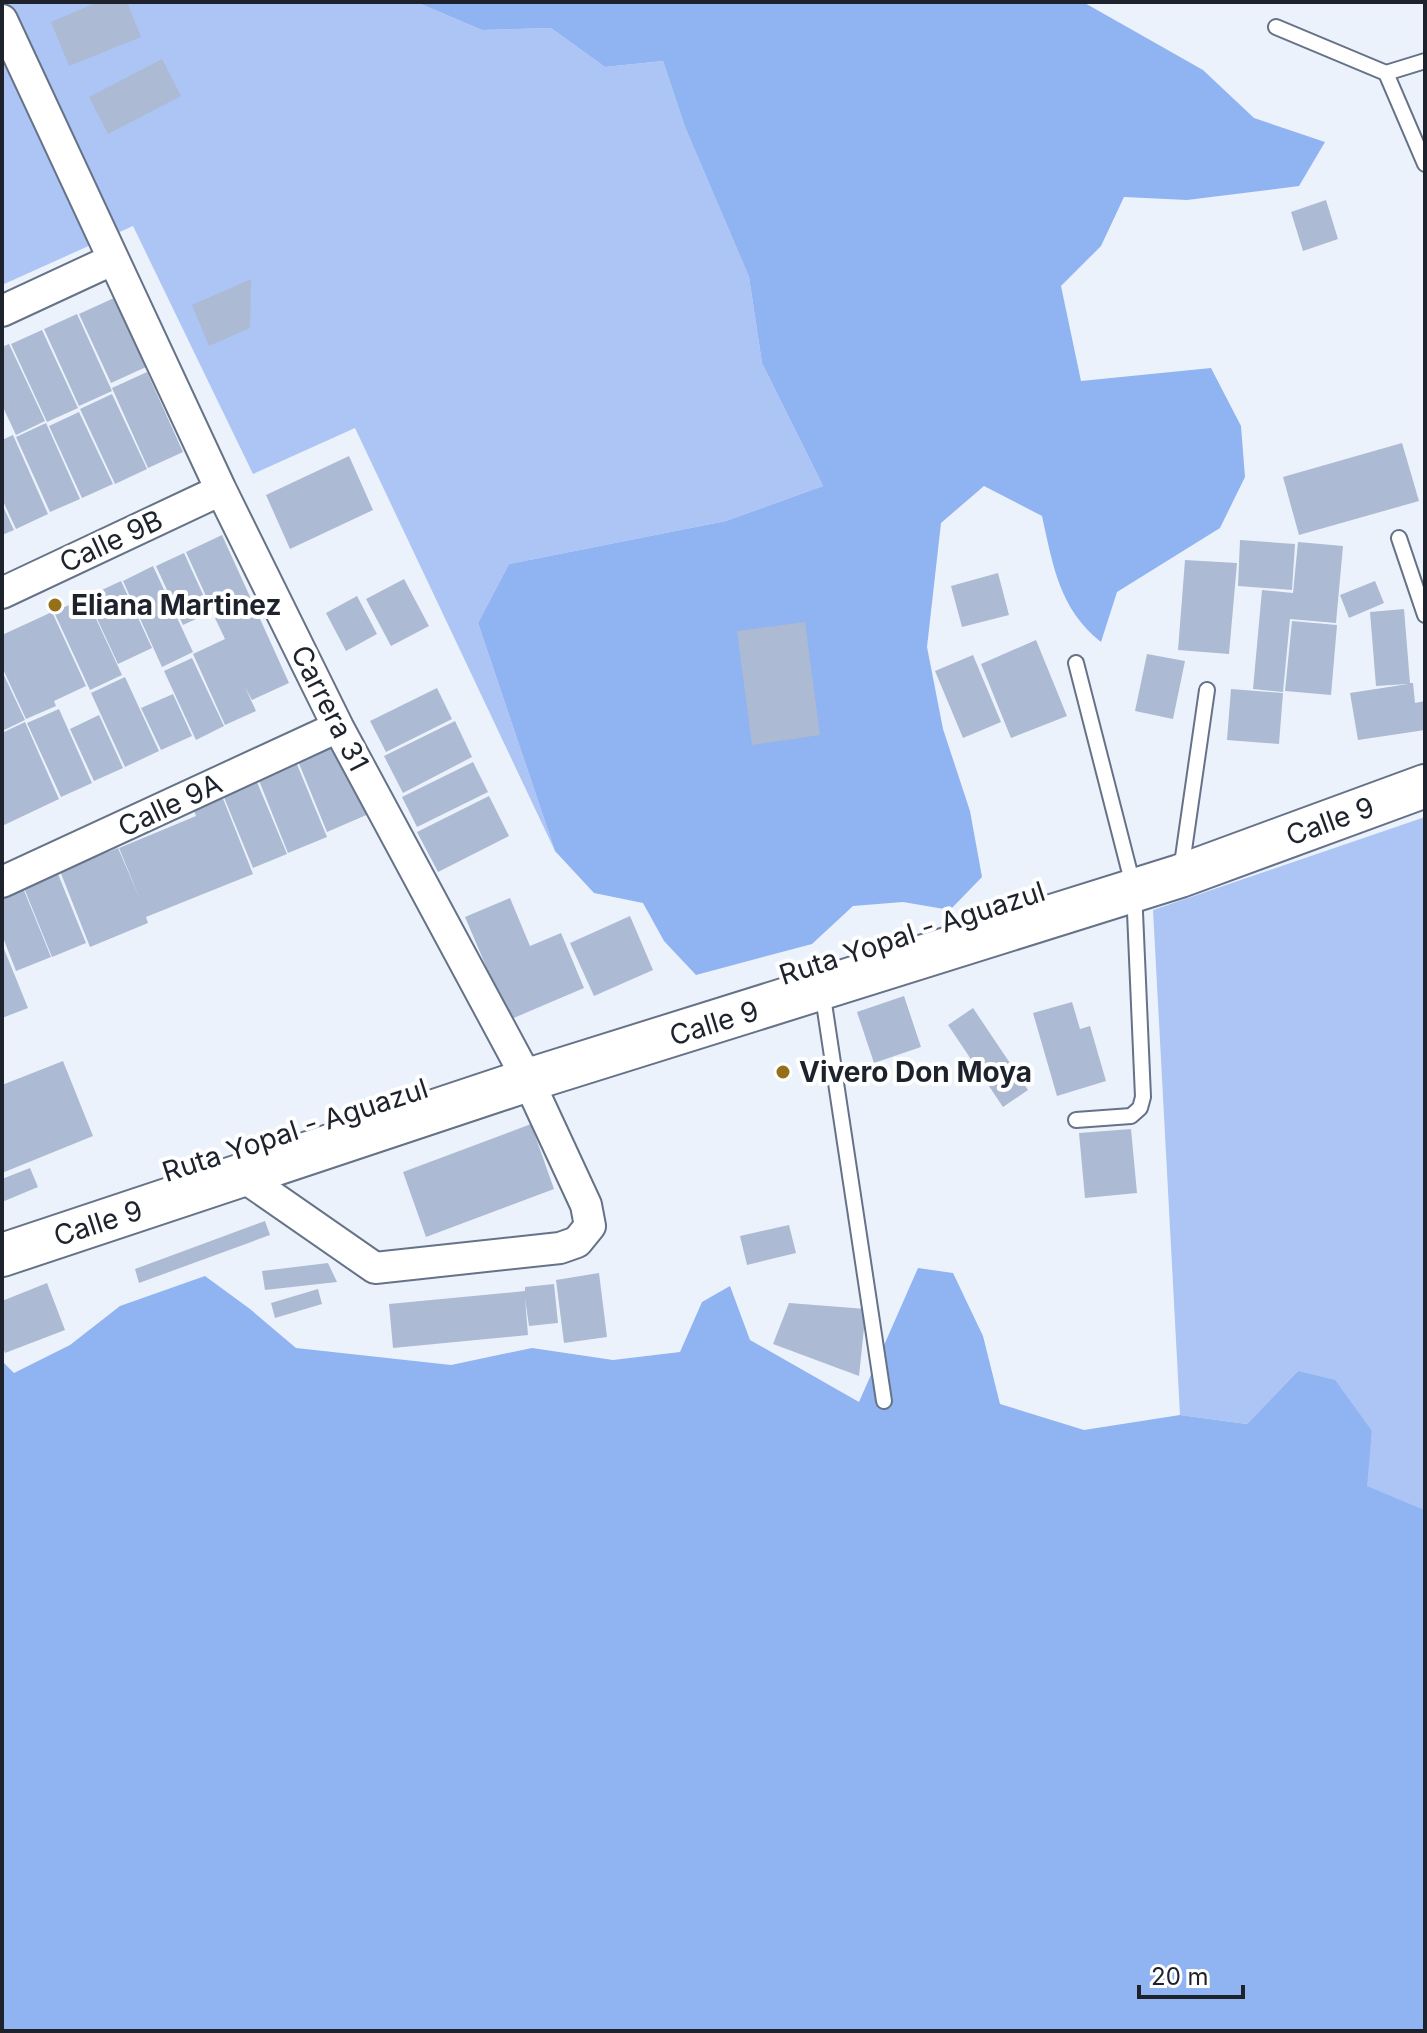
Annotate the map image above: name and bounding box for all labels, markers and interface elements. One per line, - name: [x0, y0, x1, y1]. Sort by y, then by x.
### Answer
- street label: Calle 9B: [54, 502, 168, 580]
- place label: Eliana Martinez: [71, 588, 281, 622]
- marker: Eliana Martinez: [46, 596, 64, 614]
- street label: Carrera 31: [284, 640, 376, 776]
- street label: Calle 9A: [113, 766, 227, 844]
- street label: Calle 9: [1281, 789, 1379, 853]
- street label: Ruta Yopal - Aguazul: [775, 874, 1049, 992]
- street label: Calle 9: [665, 993, 763, 1053]
- place label: Vivero Don Moya: [799, 1055, 1032, 1089]
- marker: Vivero Don Moya: [774, 1063, 792, 1081]
- street label: Ruta Yopal - Aguazul: [158, 1071, 432, 1189]
- street label: Calle 9: [49, 1193, 147, 1253]
- scale bar: [1139, 1949, 1243, 1999]
- text: 20 m: [1151, 1962, 1209, 1991]

